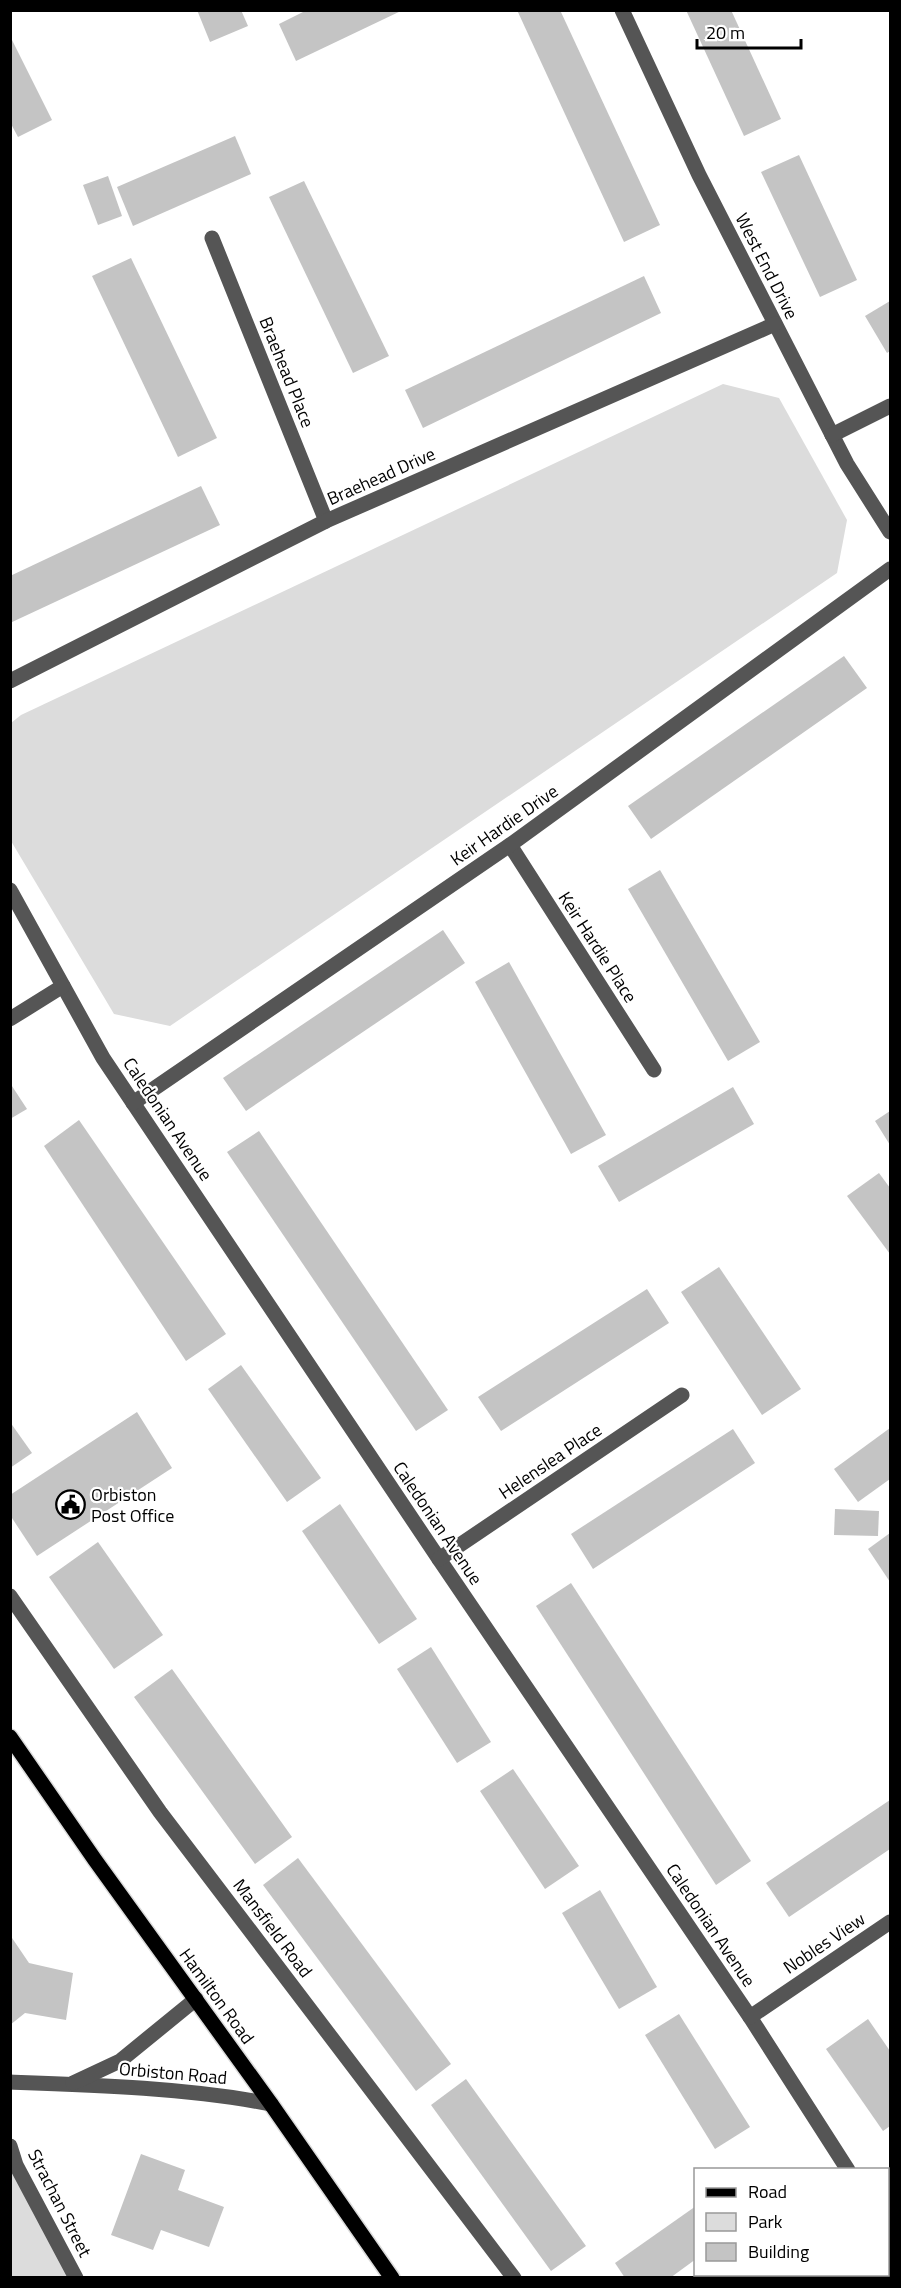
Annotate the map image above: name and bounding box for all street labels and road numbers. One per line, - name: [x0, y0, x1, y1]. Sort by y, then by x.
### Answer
- street label: West End Drive: [729, 208, 805, 324]
- street label: Braehead Place: [253, 313, 321, 431]
- street label: Braehead Drive: [323, 440, 439, 512]
- street label: Keir Hardie Drive: [445, 778, 563, 872]
- street label: Keir Hardie Place: [552, 886, 644, 1008]
- street label: Caledonian Avenue: [117, 1052, 219, 1186]
- street label: Helenslea Place: [493, 1416, 607, 1506]
- street label: Caledonian Avenue: [387, 1456, 489, 1590]
- street label: Caledonian Avenue: [660, 1858, 762, 1992]
- street label: Mansfield Road: [227, 1873, 319, 1983]
- street label: Nobles View: [778, 1905, 871, 1980]
- street label: Hamilton Road: [173, 1942, 261, 2050]
- street label: Orbiston Road: [118, 2055, 228, 2091]
- street label: Strachan Street: [21, 2144, 99, 2262]

